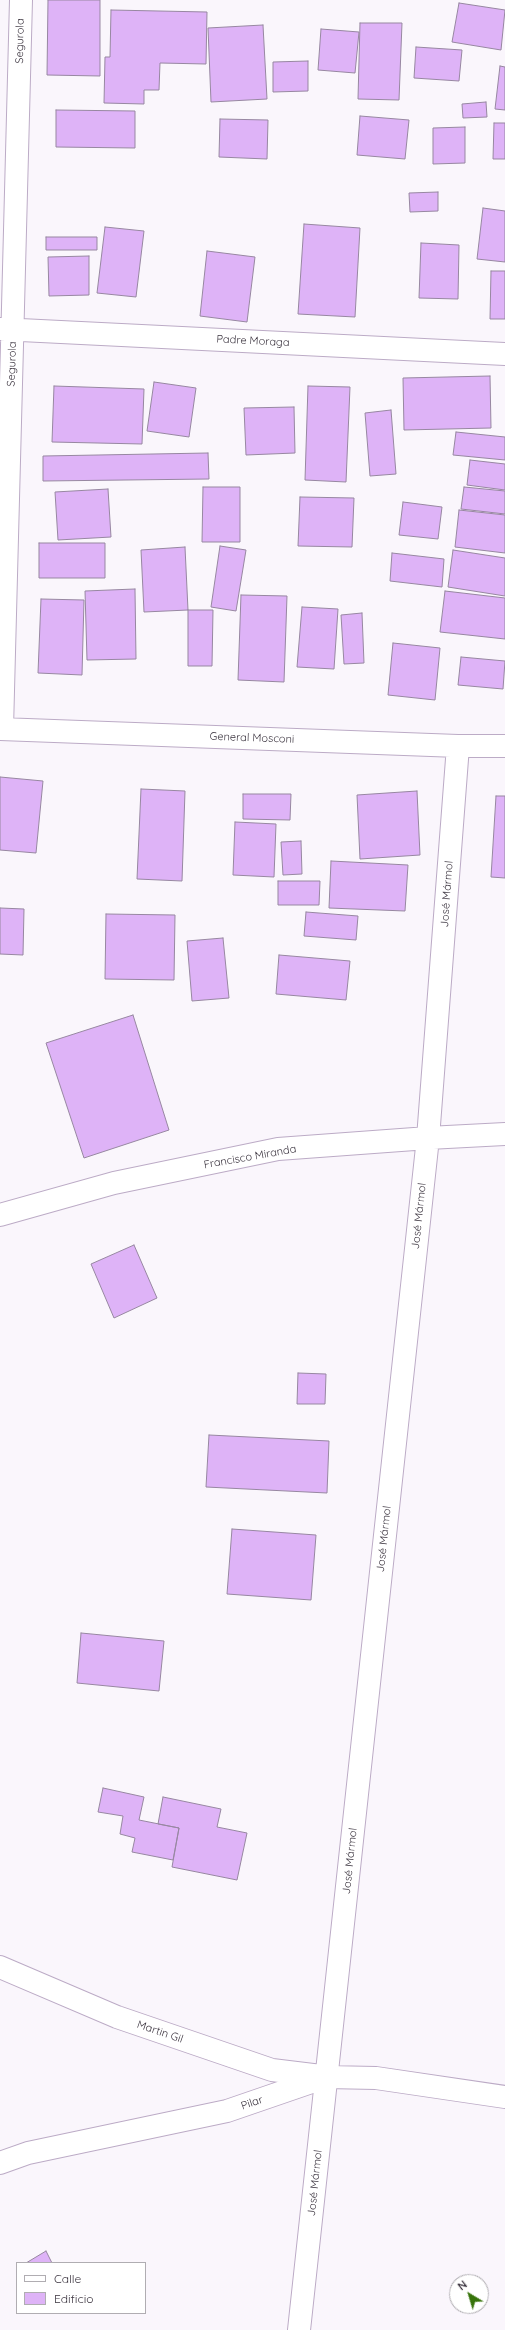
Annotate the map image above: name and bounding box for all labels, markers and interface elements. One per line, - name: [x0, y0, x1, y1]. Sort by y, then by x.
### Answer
- street label: Segurola: [13, 18, 27, 64]
- street label: Padre Moraga: [216, 332, 290, 350]
- street label: Segurola: [5, 341, 19, 387]
- street label: General Mosconi: [209, 730, 295, 746]
- street label: José Mármol: [438, 860, 456, 928]
- street label: Francisco Miranda: [203, 1142, 297, 1172]
- street label: José Mármol: [409, 1182, 429, 1250]
- street label: José Mármol: [374, 1505, 394, 1573]
- street label: José Mármol: [340, 1827, 360, 1895]
- street label: Martin Gil: [135, 2018, 185, 2046]
- street label: Pilar: [239, 2093, 265, 2113]
- street label: José Mármol: [305, 2149, 325, 2217]
- legend: [16, 2262, 146, 2314]
- text: Calle: [54, 2271, 81, 2286]
- north arrow: [449, 2274, 489, 2314]
- text: N: [455, 2277, 470, 2293]
- text: Edificio: [54, 2291, 94, 2306]

